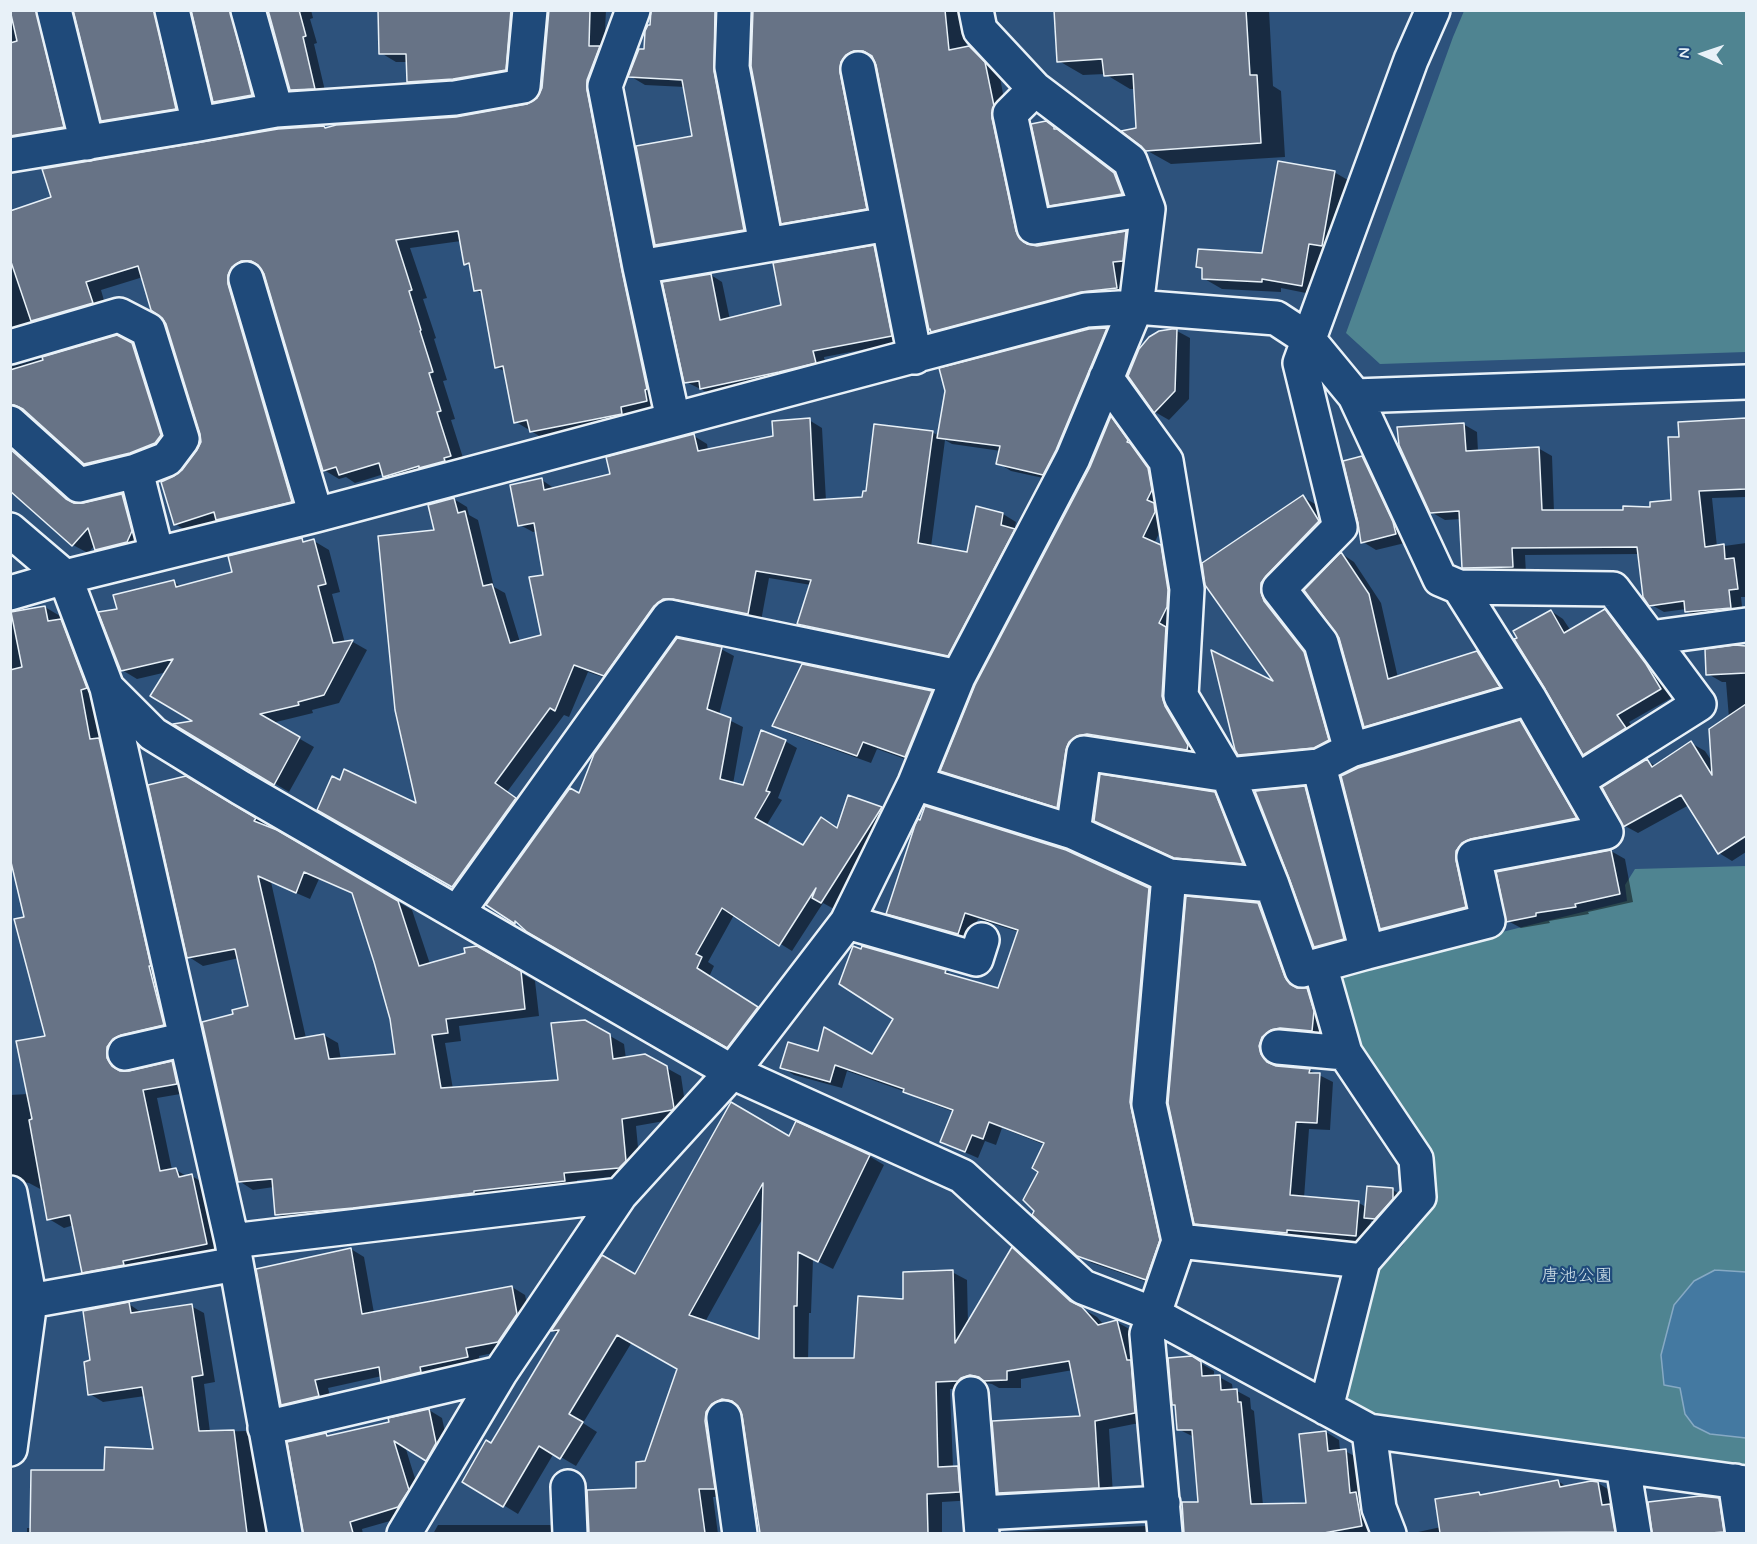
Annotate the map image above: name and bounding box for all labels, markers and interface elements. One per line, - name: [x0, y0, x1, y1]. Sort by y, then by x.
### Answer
- north arrow: [1673, 24, 1733, 84]
- text: N: [1674, 47, 1695, 59]
- park label: 唐池公園: [1541, 1266, 1613, 1288]

